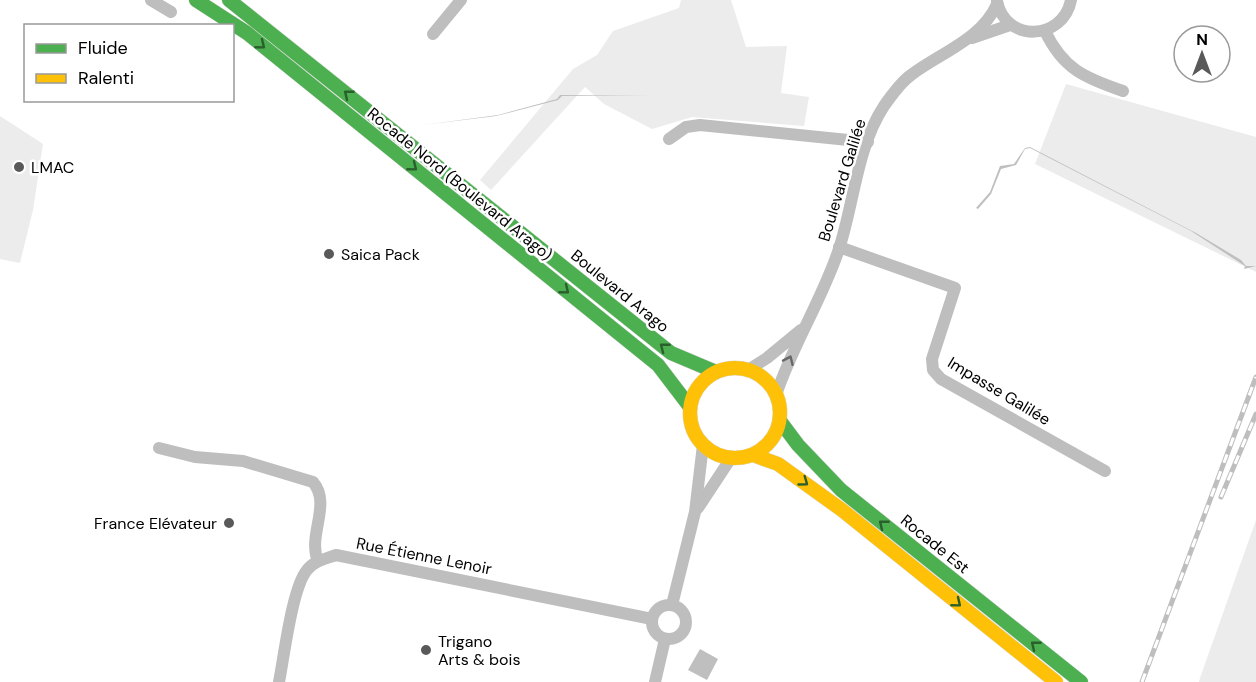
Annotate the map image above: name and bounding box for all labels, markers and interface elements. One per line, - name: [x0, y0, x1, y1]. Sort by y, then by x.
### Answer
- legend: [24, 24, 234, 102]
- north arrow: [1172, 24, 1232, 84]
- text: N: [1196, 29, 1208, 50]
- text: Fluide: [78, 36, 128, 60]
- one-way arrow: [254, 37, 265, 48]
- text: Ralenti: [78, 66, 134, 90]
- one-way arrow: [344, 90, 355, 101]
- street label: Rocade Nord (Boulevard Arago): [363, 103, 557, 265]
- street label: Boulevard Galilée: [813, 116, 871, 244]
- place label: LMAC: [31, 157, 74, 178]
- marker: LMAC: [12, 160, 26, 174]
- one-way arrow: [406, 160, 417, 171]
- place label: Saica Pack: [341, 244, 420, 265]
- street label: Boulevard Arago: [567, 245, 673, 337]
- marker: Saica Pack: [322, 247, 336, 261]
- one-way arrow: [558, 282, 569, 293]
- one-way arrow: [660, 344, 671, 355]
- street label: Impasse Galilée: [944, 352, 1054, 430]
- one-way arrow: [781, 356, 793, 367]
- one-way arrow: [797, 475, 808, 486]
- street label: Rocade Est: [896, 510, 974, 578]
- place label: France Elévateur: [94, 513, 217, 534]
- marker: France Elévateur: [222, 516, 236, 530]
- one-way arrow: [878, 520, 889, 531]
- street label: Rue Étienne Lenoir: [354, 533, 494, 579]
- one-way arrow: [950, 595, 961, 606]
- place label: Trigano Arts & bois: [438, 631, 520, 670]
- one-way arrow: [1031, 642, 1042, 653]
- marker: Trigano Arts & bois: [419, 643, 433, 657]

